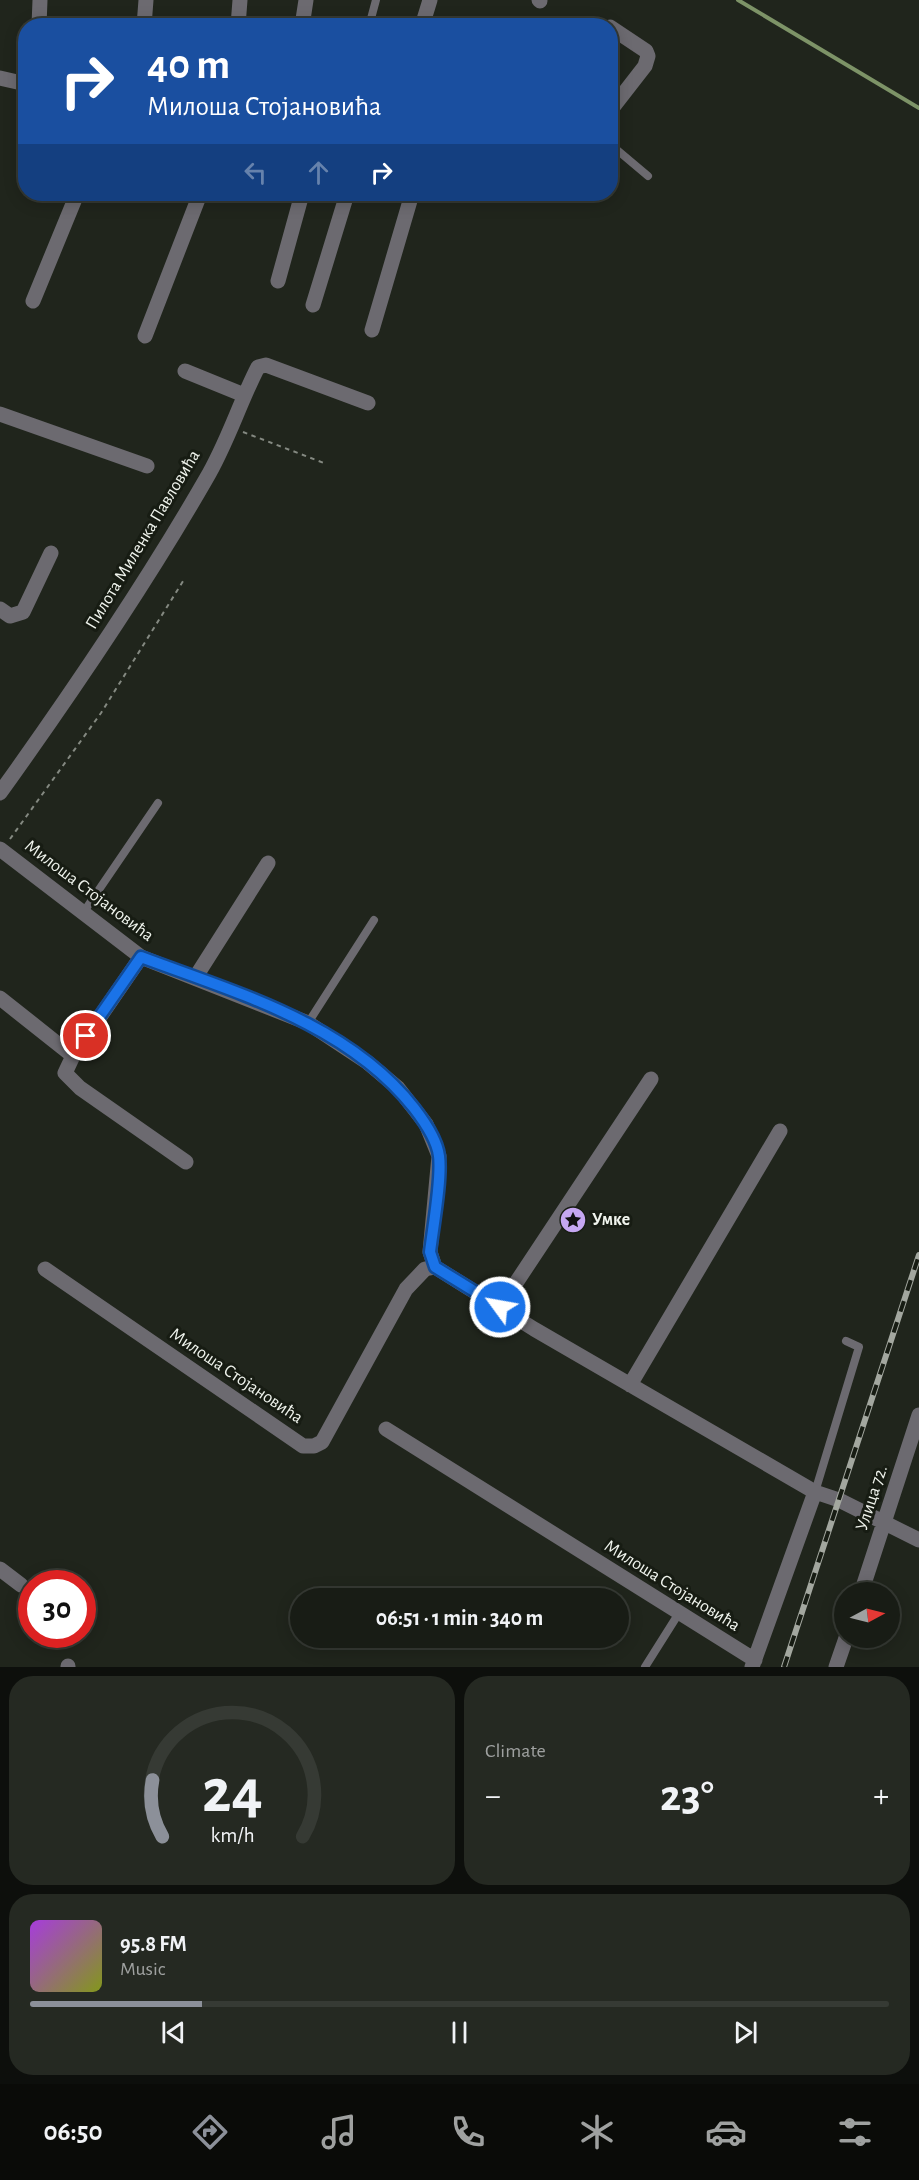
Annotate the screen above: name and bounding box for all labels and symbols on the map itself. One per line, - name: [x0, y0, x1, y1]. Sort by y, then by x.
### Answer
- street label: Пилота Миленка Павловића: [82, 447, 204, 633]
- street label: Милоша Стојановића: [21, 837, 157, 945]
- pin: [60, 1010, 111, 1061]
- place icon: Умке: [558, 1205, 588, 1235]
- place label: Умке: [592, 1211, 630, 1229]
- position arrow: [468, 1275, 532, 1339]
- street label: Милоша Стојановића: [166, 1325, 306, 1427]
- street label: Улица 72.: [853, 1463, 891, 1533]
- street label: Милоша Стојановића: [601, 1537, 743, 1635]
- speed limit sign: 30: [18, 1570, 96, 1648]
- north arrow: [834, 1582, 900, 1648]

